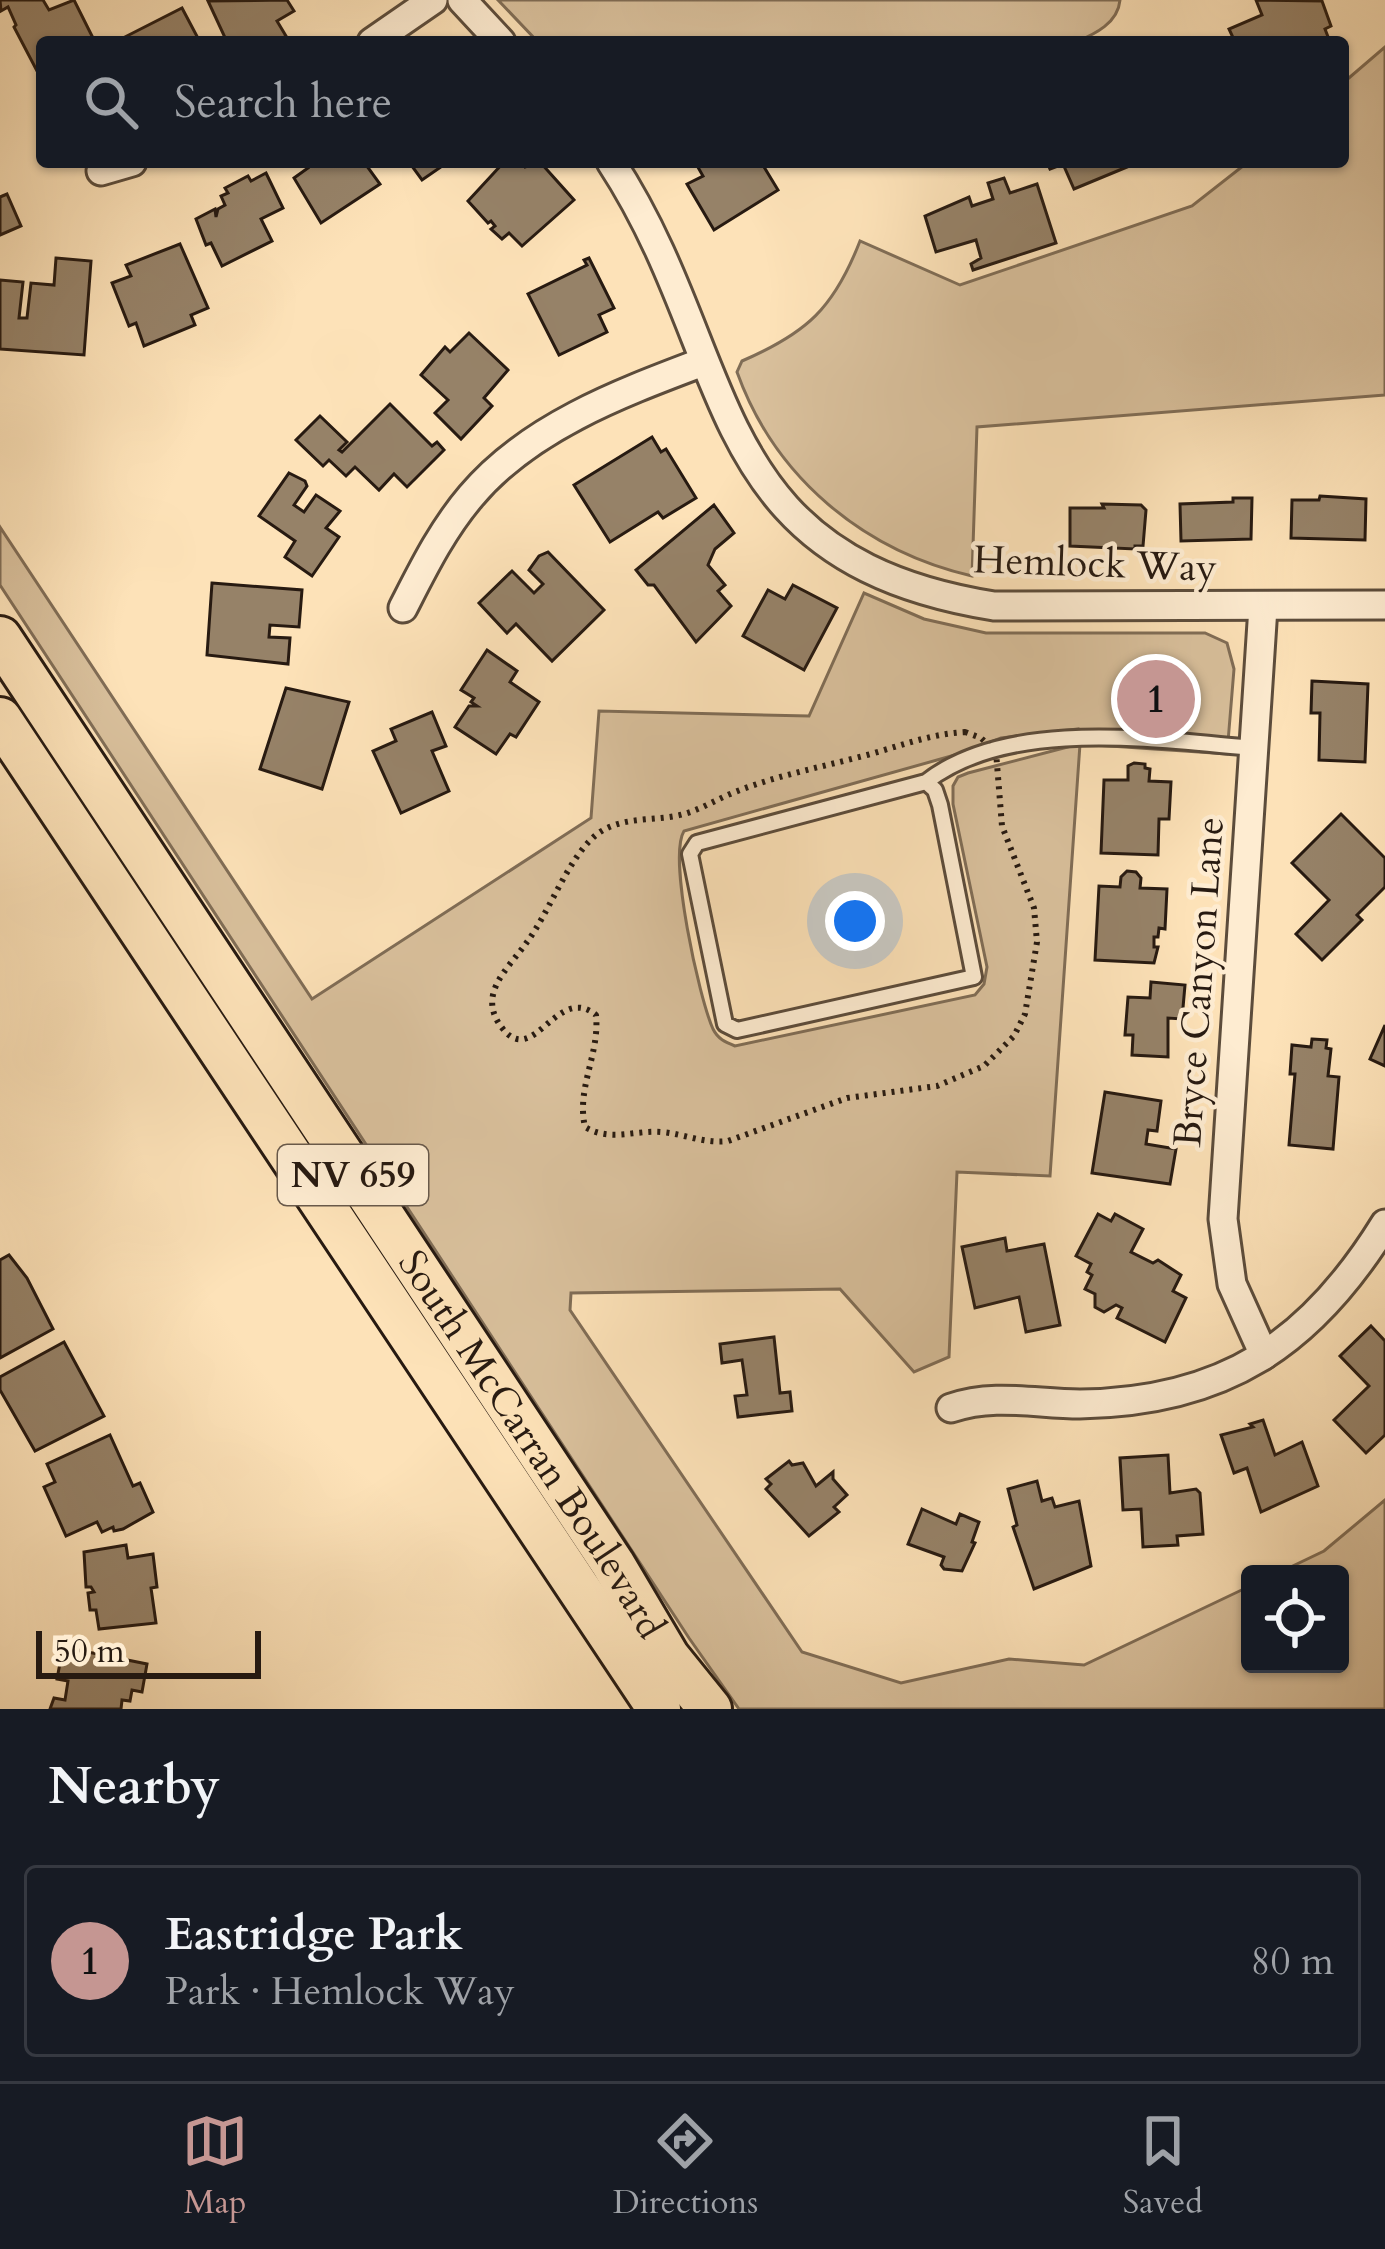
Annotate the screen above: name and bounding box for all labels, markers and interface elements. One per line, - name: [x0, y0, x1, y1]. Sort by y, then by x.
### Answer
- search box: [36, 36, 1349, 168]
- icon: search: [78, 69, 144, 135]
- text: Search here: [174, 72, 392, 133]
- street label: Hemlock Way: [972, 533, 1218, 595]
- pin: 1: [1117, 654, 1195, 744]
- street label: Bryce Canyon Lane: [1161, 815, 1237, 1149]
- your location: [825, 891, 885, 951]
- road number: NV 659: [278, 1145, 428, 1205]
- street label: South McCarran Boulevard: [386, 1240, 678, 1649]
- map controls: [1241, 1565, 1349, 1673]
- button: locate: [1241, 1565, 1349, 1673]
- scale bar: [36, 1625, 261, 1678]
- text: 50 m: [54, 1629, 125, 1674]
- text: Nearby: [48, 1752, 220, 1822]
- text: Eastridge Park: [165, 1904, 463, 1965]
- text: 1: [80, 1935, 100, 1988]
- text: 80 m: [1251, 1935, 1334, 1988]
- text: Park · Hemlock Way: [165, 1965, 515, 2018]
- tab: Map: [182, 2108, 248, 2225]
- tab: Directions: [613, 2108, 758, 2225]
- tab: Saved: [1123, 2108, 1203, 2225]

